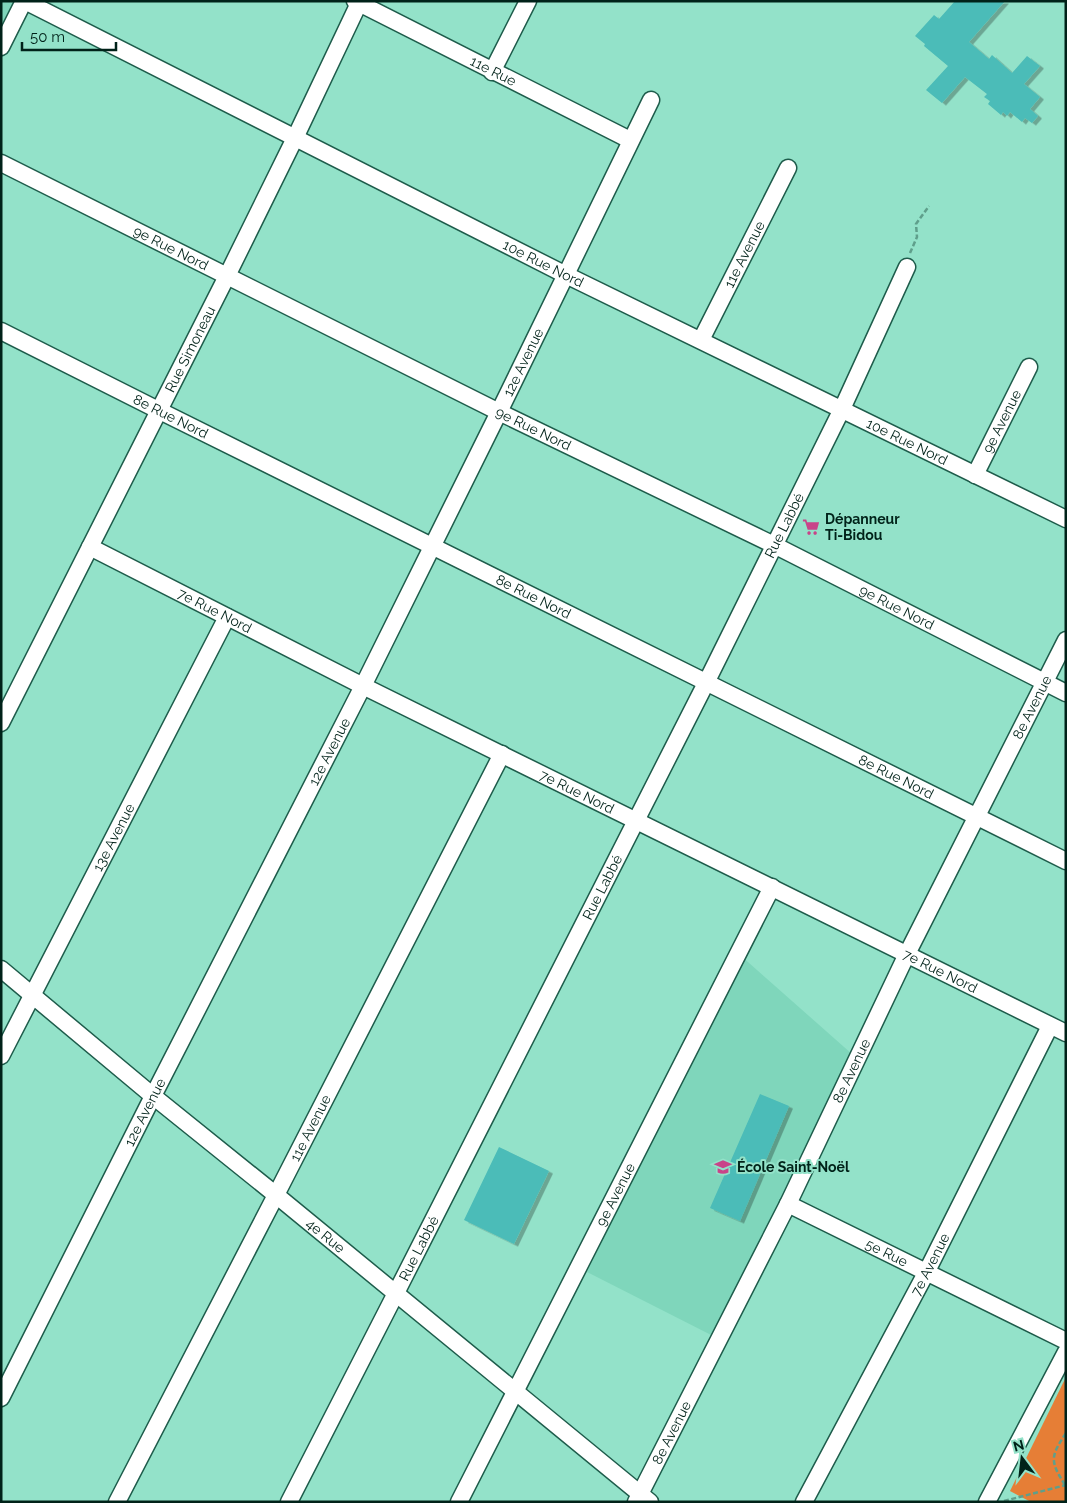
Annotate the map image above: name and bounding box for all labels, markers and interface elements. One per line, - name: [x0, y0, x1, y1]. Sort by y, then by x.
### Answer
- scale bar: [22, 20, 116, 52]
- text: 50 m: [30, 28, 65, 46]
- street label: 11e Rue: [468, 53, 519, 89]
- street label: 11e Avenue: [721, 218, 768, 290]
- street label: 9e Rue Nord: [131, 223, 211, 273]
- street label: 10e Rue Nord: [500, 236, 586, 290]
- street label: Rue Simoneau: [162, 303, 218, 395]
- street label: 12e Avenue: [500, 326, 547, 399]
- street label: 9e Avenue: [979, 387, 1024, 456]
- street label: 8e Rue Nord: [131, 391, 211, 442]
- street label: 9e Rue Nord: [493, 404, 574, 454]
- street label: 10e Rue Nord: [864, 415, 950, 468]
- street label: Rue Labbé: [761, 490, 807, 561]
- place label: Dépanneur Ti-Bidou: [825, 511, 900, 543]
- supermarket icon: Dépanneur Ti-Bidou: [801, 517, 821, 537]
- street label: 8e Rue Nord: [493, 571, 574, 622]
- street label: 9e Rue Nord: [857, 582, 937, 633]
- street label: 7e Rue Nord: [175, 585, 254, 636]
- street label: 8e Avenue: [1009, 673, 1055, 742]
- street label: 12e Avenue: [305, 715, 353, 788]
- street label: 8e Rue Nord: [856, 751, 936, 802]
- street label: 7e Rue Nord: [537, 767, 617, 817]
- street label: 13e Avenue: [90, 801, 138, 874]
- street label: Rue Labbé: [579, 852, 625, 922]
- street label: 7e Rue Nord: [900, 946, 980, 996]
- street label: 8e Avenue: [829, 1036, 873, 1105]
- street label: 12e Avenue: [121, 1076, 169, 1149]
- street label: 11e Avenue: [287, 1092, 334, 1164]
- school or university icon: École Saint-Noël: [713, 1157, 733, 1177]
- place label: École Saint-Noël: [737, 1158, 850, 1175]
- street label: 9e Avenue: [593, 1160, 638, 1229]
- street label: Rue Labbé: [396, 1213, 442, 1283]
- street label: 4e Rue: [303, 1215, 348, 1256]
- street label: 7e Avenue: [907, 1230, 953, 1298]
- street label: 5e Rue: [863, 1235, 910, 1270]
- street label: 8e Avenue: [649, 1398, 694, 1467]
- north arrow: [997, 1433, 1047, 1483]
- text: N: [1011, 1436, 1026, 1455]

